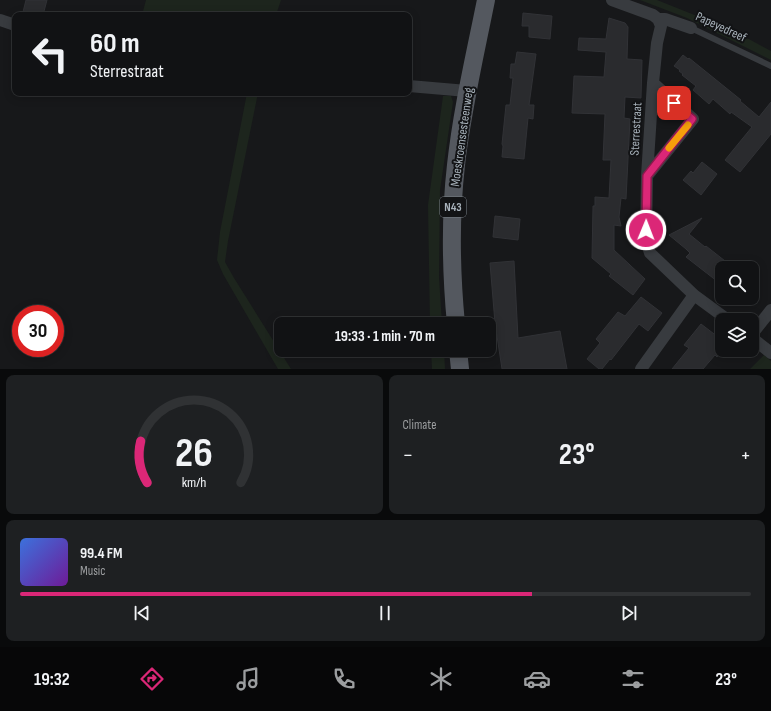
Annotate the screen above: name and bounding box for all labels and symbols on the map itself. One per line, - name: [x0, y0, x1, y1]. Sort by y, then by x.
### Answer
- street label: Papeyedreef: [693, 8, 749, 46]
- street label: Moeskroensesteenweg: [447, 86, 477, 188]
- pin: [657, 86, 691, 120]
- street label: Sterrestraat: [627, 102, 645, 156]
- road number: N43: [440, 197, 466, 217]
- position arrow: [625, 209, 667, 251]
- speed limit sign: 30: [12, 305, 64, 357]

